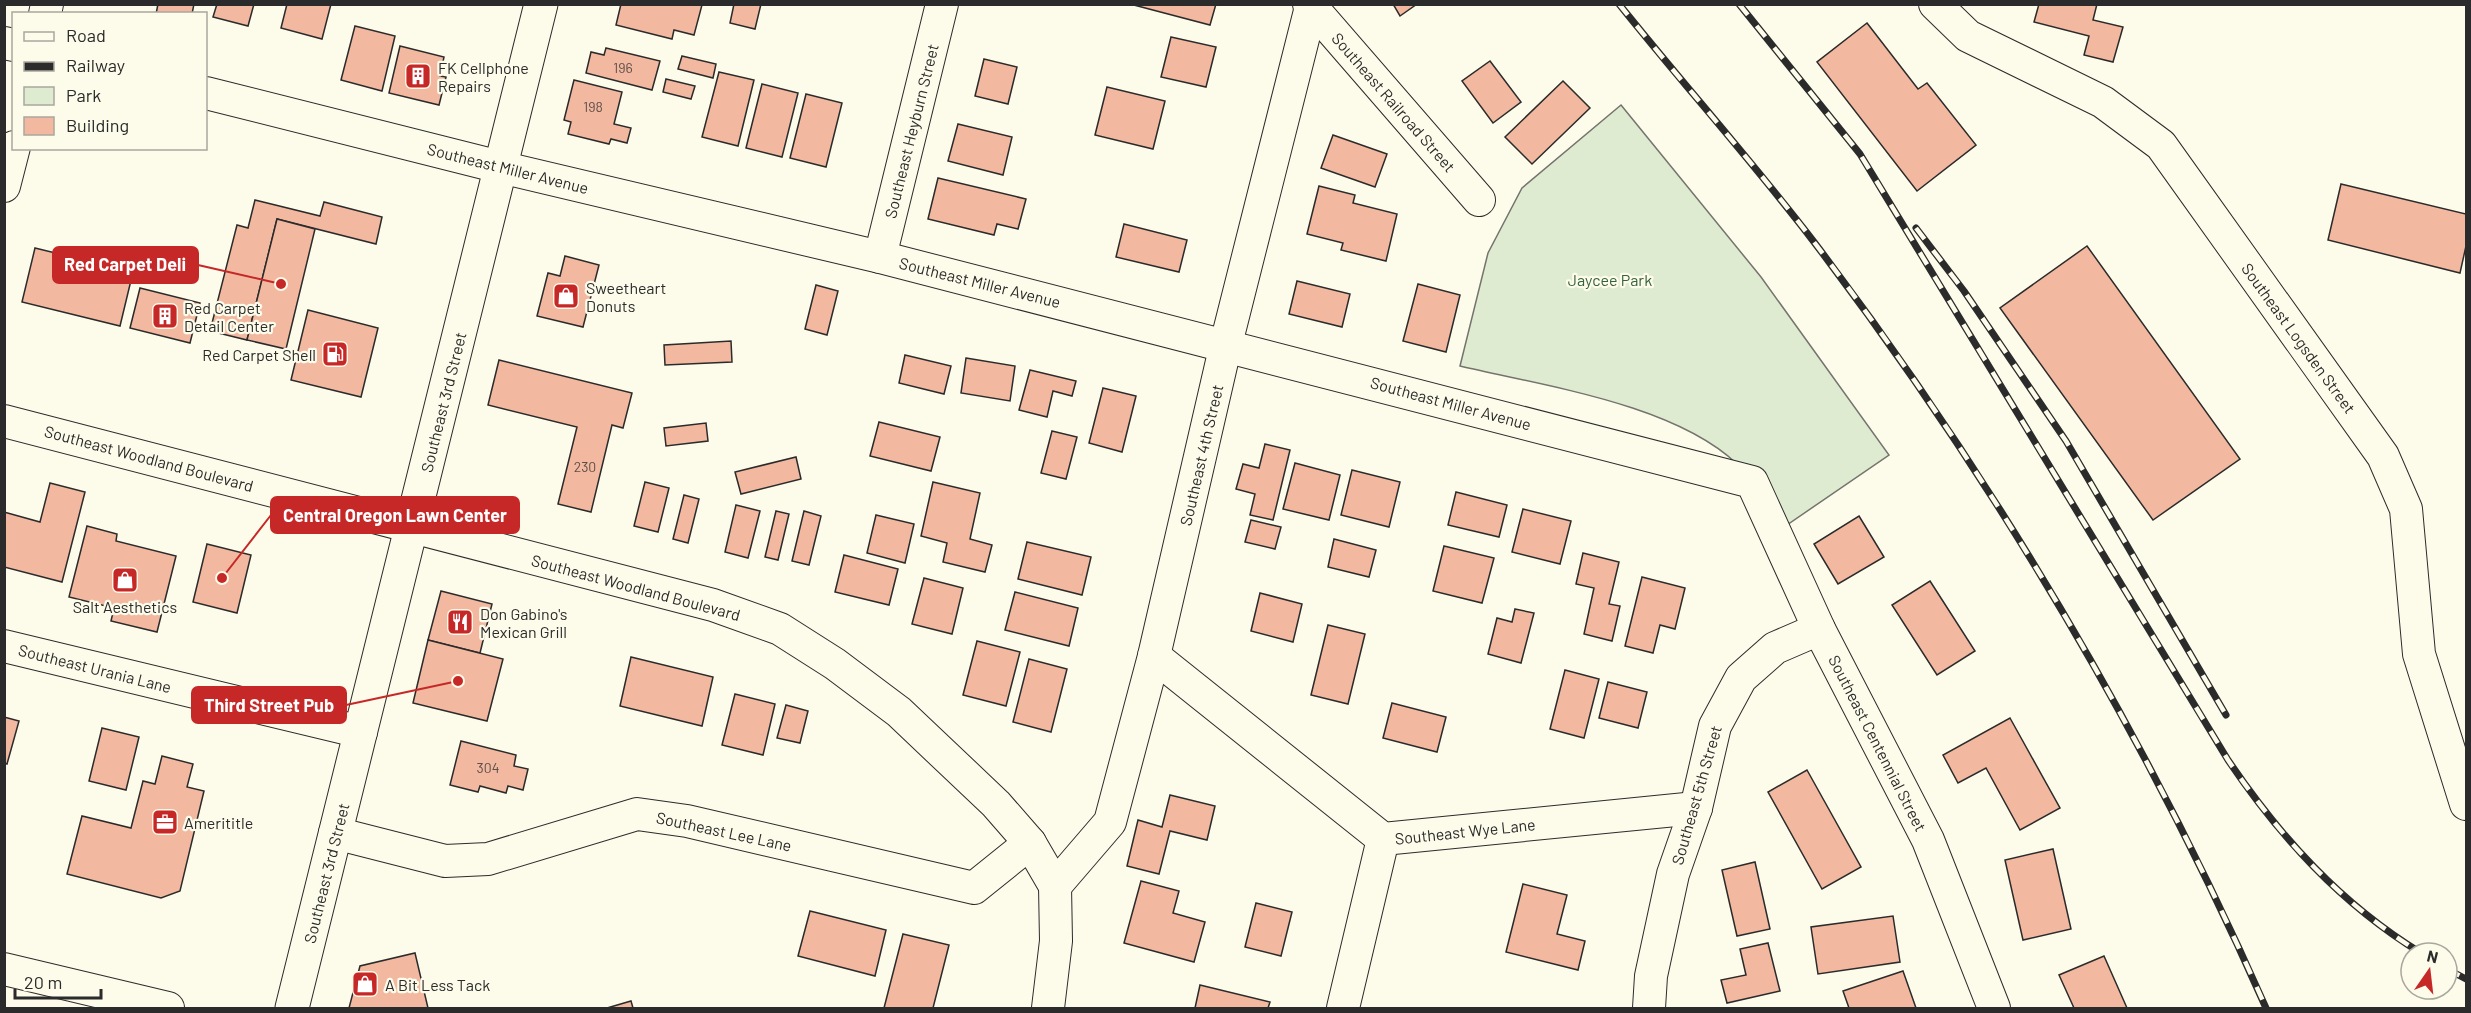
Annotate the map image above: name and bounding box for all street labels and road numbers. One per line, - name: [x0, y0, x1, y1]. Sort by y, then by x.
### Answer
- street label: Southeast Railroad Street: [1328, 28, 1460, 176]
- street label: Southeast Heyburn Street: [880, 42, 942, 220]
- street label: Southeast Miller Avenue: [425, 139, 591, 197]
- street label: Southeast Miller Avenue: [897, 253, 1063, 311]
- street label: Southeast Logsden Street: [2238, 259, 2360, 417]
- street label: Southeast 3rd Street: [416, 330, 470, 474]
- street label: Southeast Miller Avenue: [1369, 372, 1533, 434]
- street label: Southeast 4th Street: [1175, 382, 1227, 528]
- street label: Southeast Woodland Boulevard: [42, 421, 256, 495]
- street label: Southeast Woodland Boulevard: [529, 550, 743, 624]
- street label: Southeast Urania Lane: [17, 640, 173, 696]
- street label: Southeast Centennial Street: [1825, 652, 1931, 834]
- street label: Southeast 5th Street: [1667, 723, 1725, 867]
- street label: Southeast 3rd Street: [299, 801, 353, 945]
- street label: Southeast Lee Lane: [655, 807, 793, 855]
- street label: Southeast Wye Lane: [1394, 814, 1536, 848]

